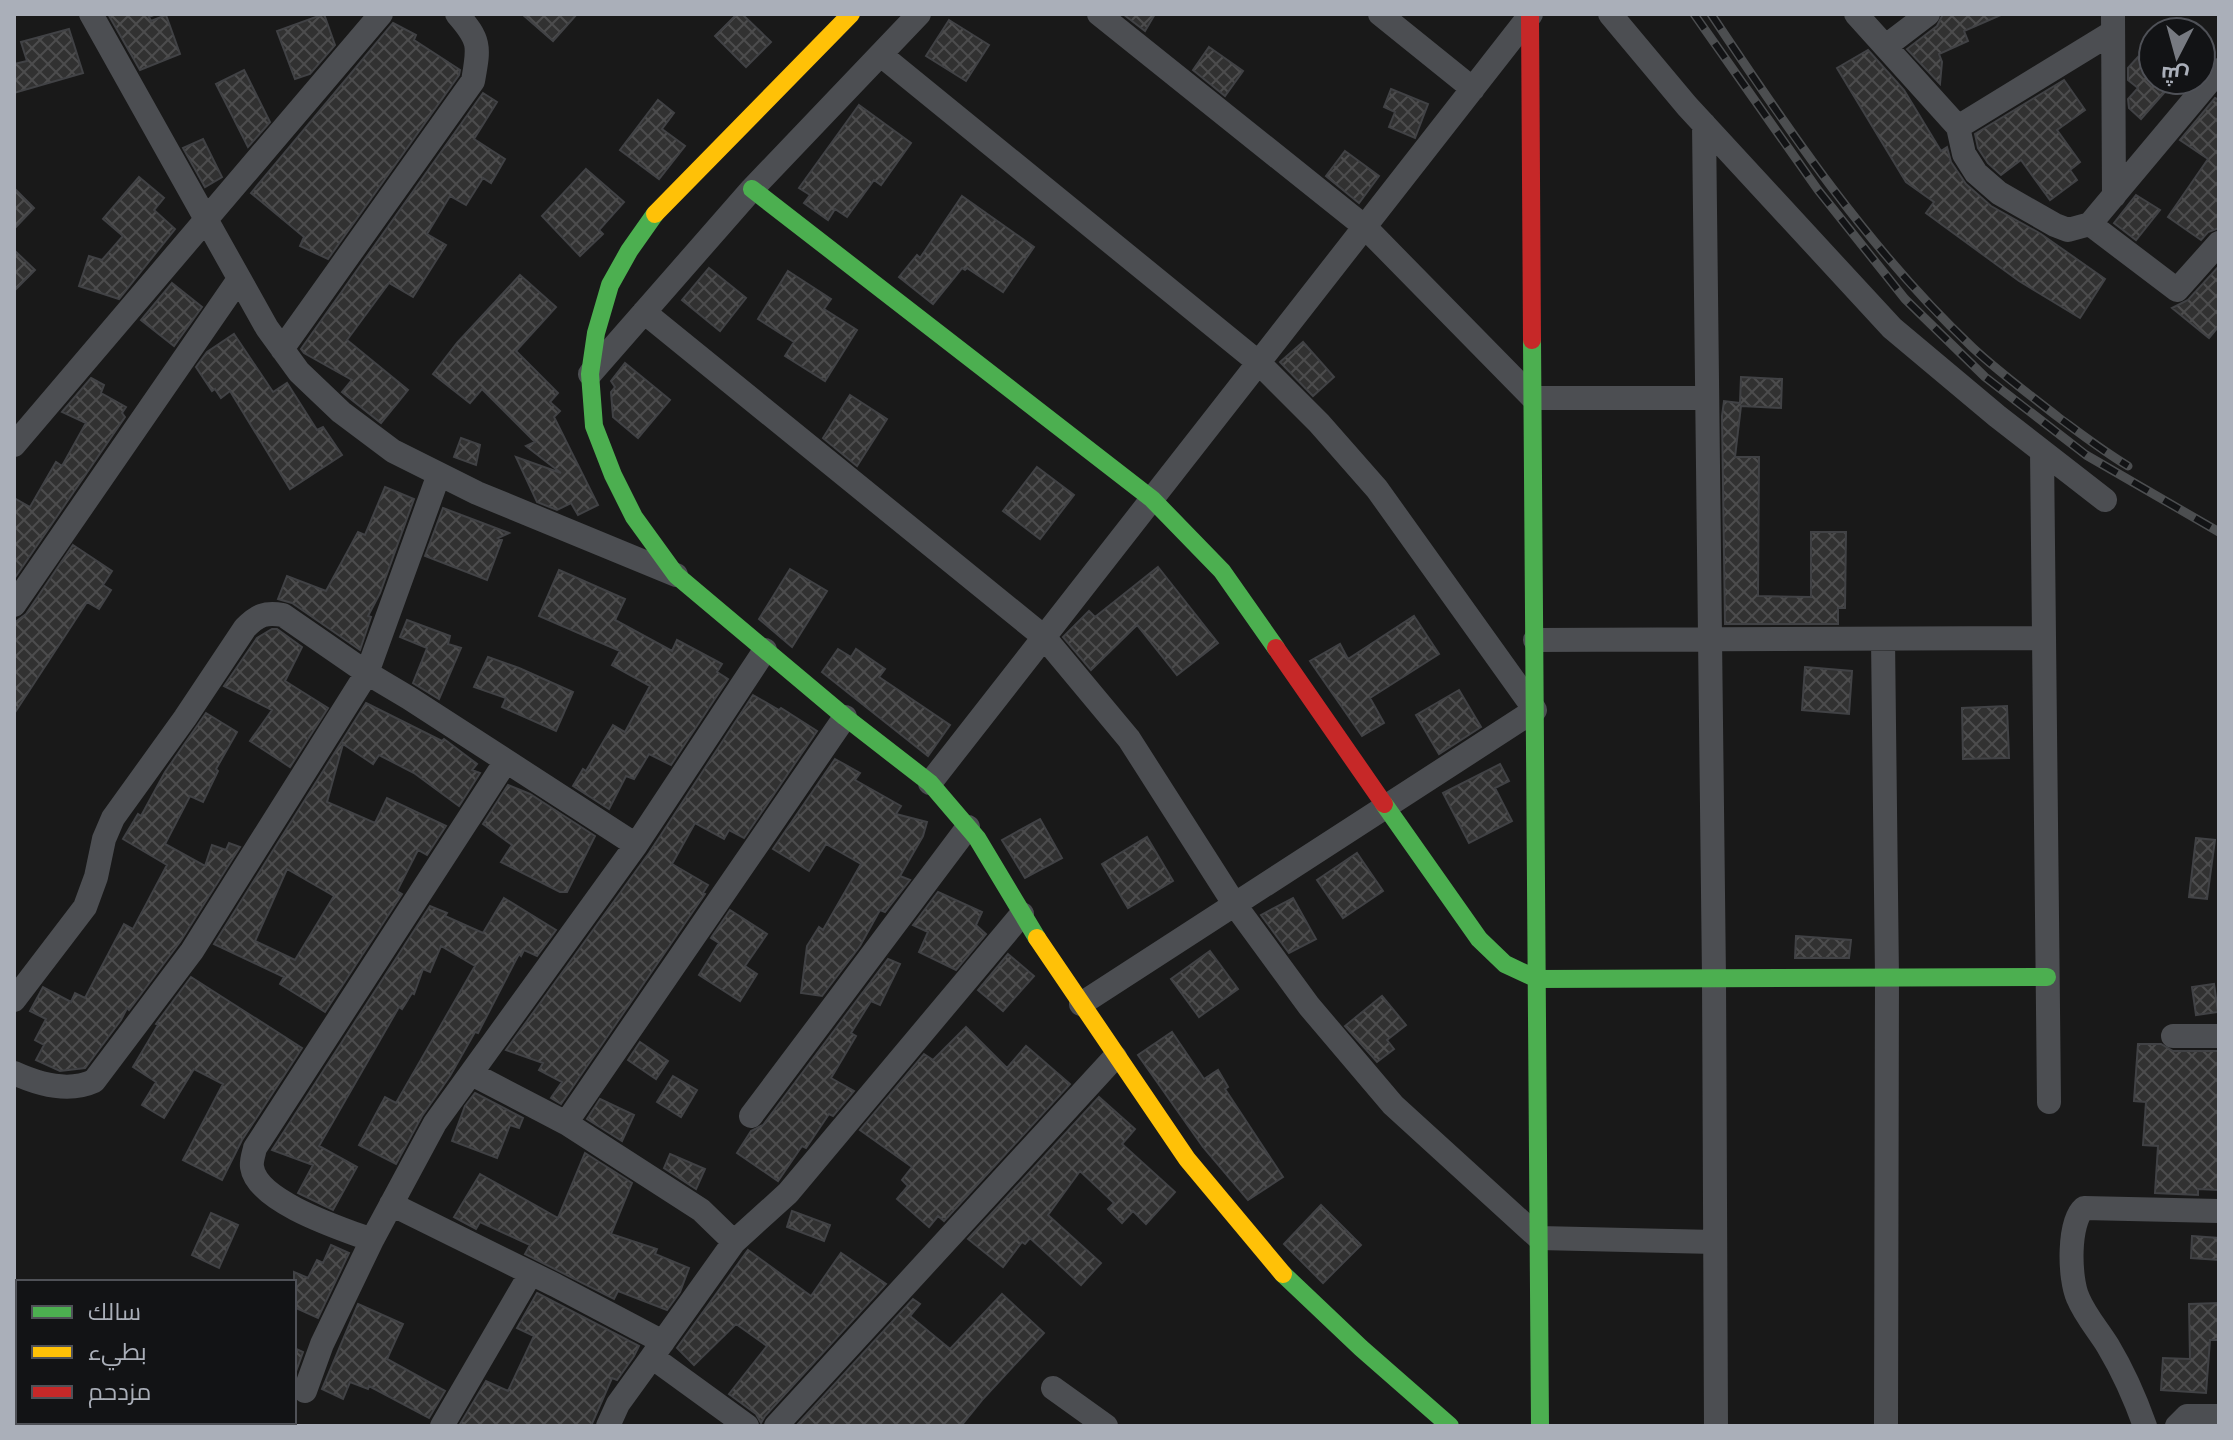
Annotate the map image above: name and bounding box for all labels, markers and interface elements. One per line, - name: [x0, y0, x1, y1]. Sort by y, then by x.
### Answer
- north arrow: [2137, 16, 2217, 96]
- text: ش: [2160, 60, 2190, 89]
- legend: [16, 1280, 296, 1424]
- text: سالك: [88, 1298, 141, 1327]
- text: بطيء: [88, 1338, 147, 1371]
- text: مزدحم: [88, 1378, 151, 1408]

